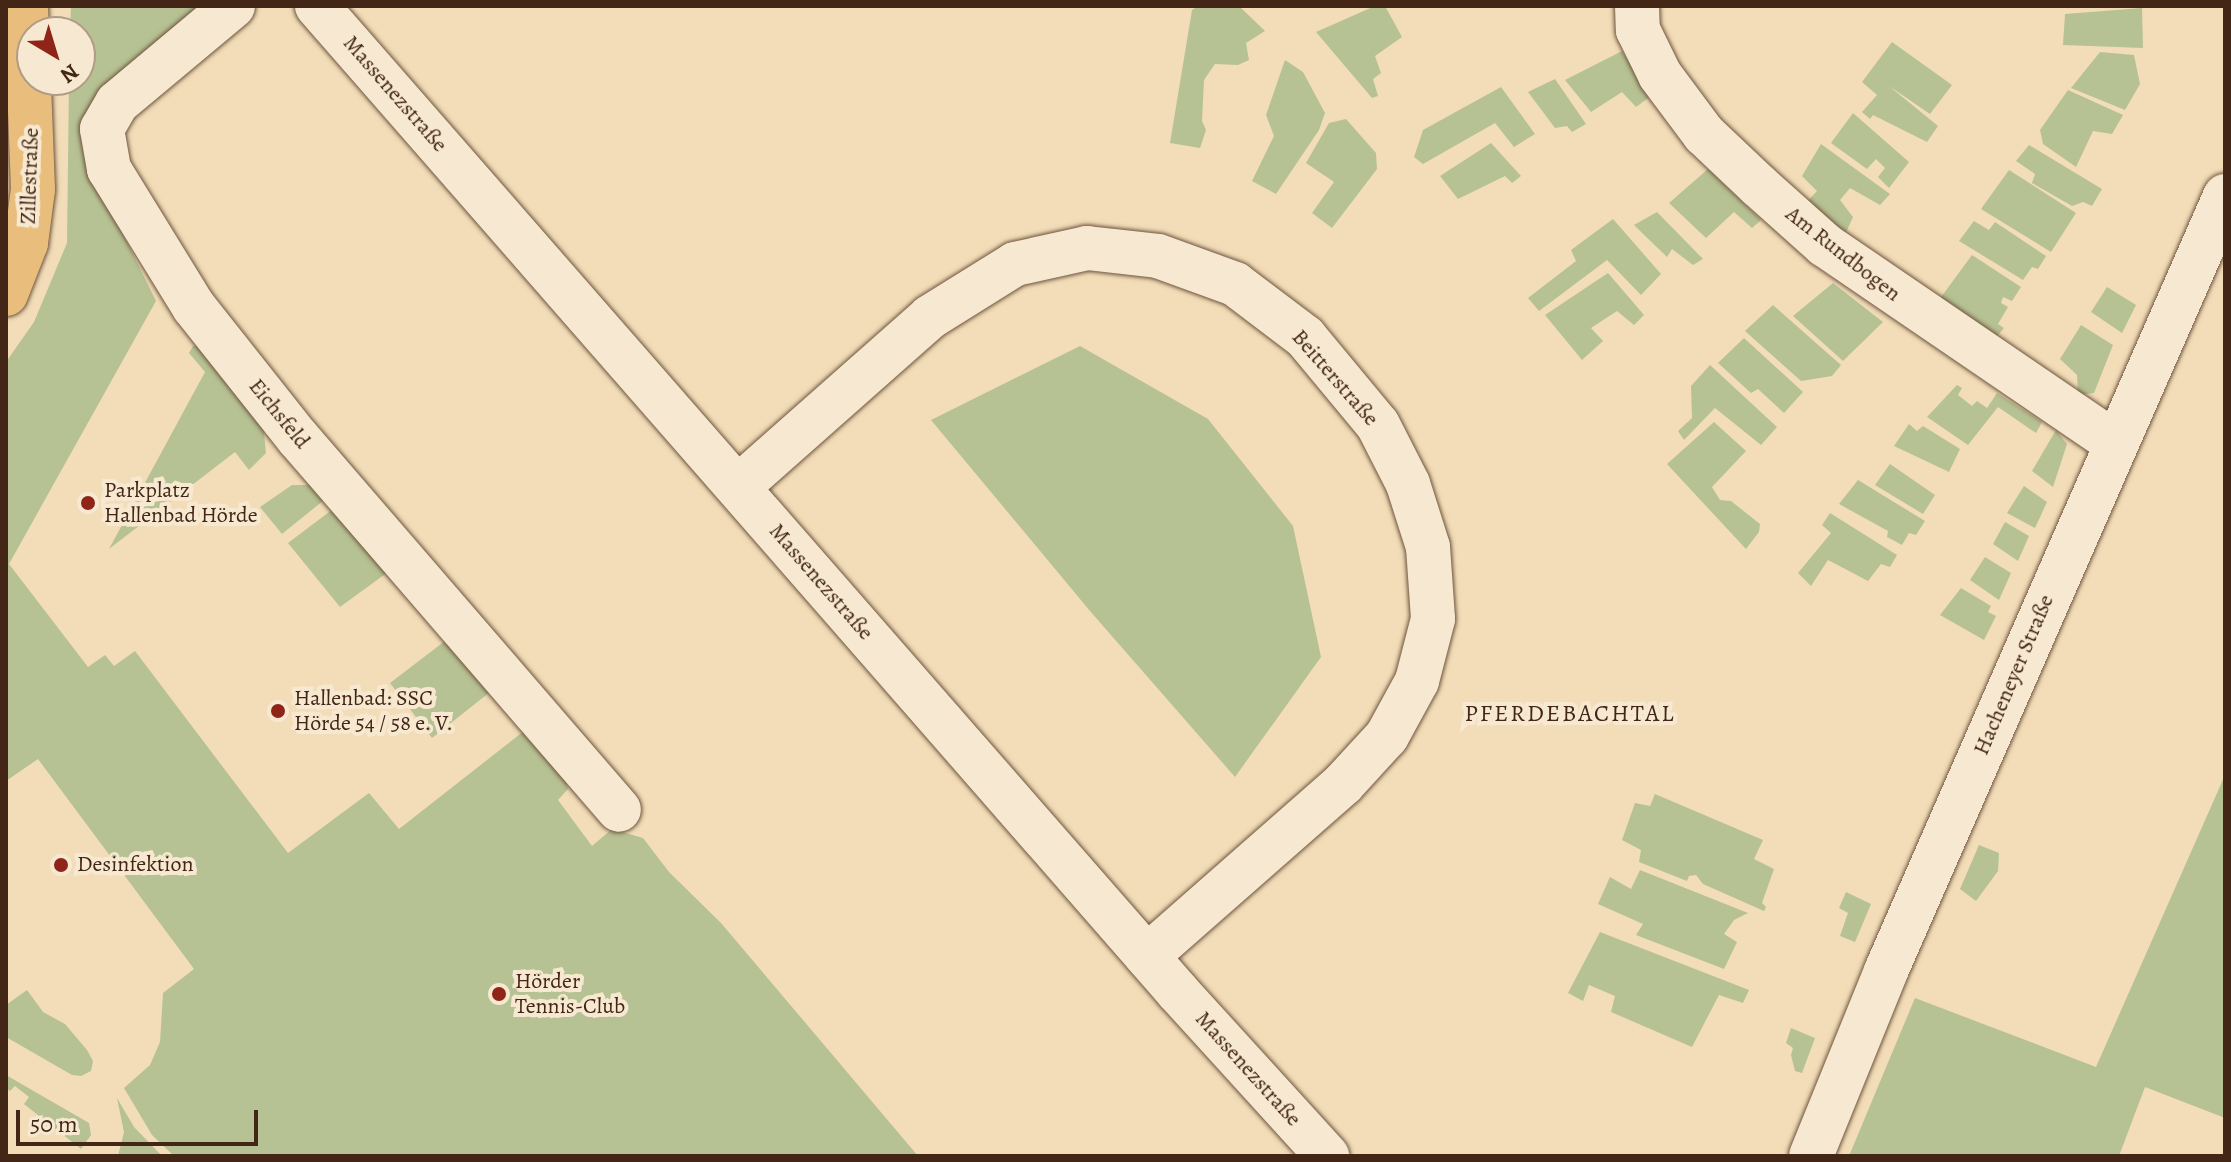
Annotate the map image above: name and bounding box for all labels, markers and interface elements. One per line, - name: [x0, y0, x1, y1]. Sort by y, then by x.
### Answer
- north arrow: [16, 16, 96, 96]
- street label: Massenezstraße: [337, 30, 453, 158]
- text: N: [54, 57, 85, 90]
- street label: Zillestraße: [15, 127, 45, 225]
- street label: Am Rundbogen: [1780, 201, 1906, 307]
- street label: Beitterstraße: [1286, 324, 1384, 432]
- street label: Eichsfeld: [243, 374, 315, 454]
- place label: Parkplatz Hallenbad Hörde: [104, 477, 258, 528]
- marker: Parkplatz Hallenbad Hörde: [79, 494, 97, 512]
- street label: Massenezstraße: [763, 518, 879, 646]
- street label: Hacheneyer Straße: [1968, 591, 2060, 759]
- place label: Hallenbad: SSC Hörde 54 / 58 e. V.: [294, 685, 453, 736]
- district label: PFERDEBACHTAL: [1465, 700, 1675, 728]
- marker: Hallenbad: SSC Hörde 54 / 58 e. V.: [269, 702, 287, 720]
- place label: Desinfektion: [77, 852, 194, 878]
- marker: Desinfektion: [52, 856, 70, 874]
- place label: Hörder Tennis-Club: [515, 968, 625, 1020]
- marker: Hörder Tennis-Club: [490, 985, 508, 1003]
- street label: Massenezstraße: [1189, 1006, 1307, 1132]
- scale bar: [20, 1094, 262, 1144]
- text: 50 m: [30, 1108, 78, 1140]

